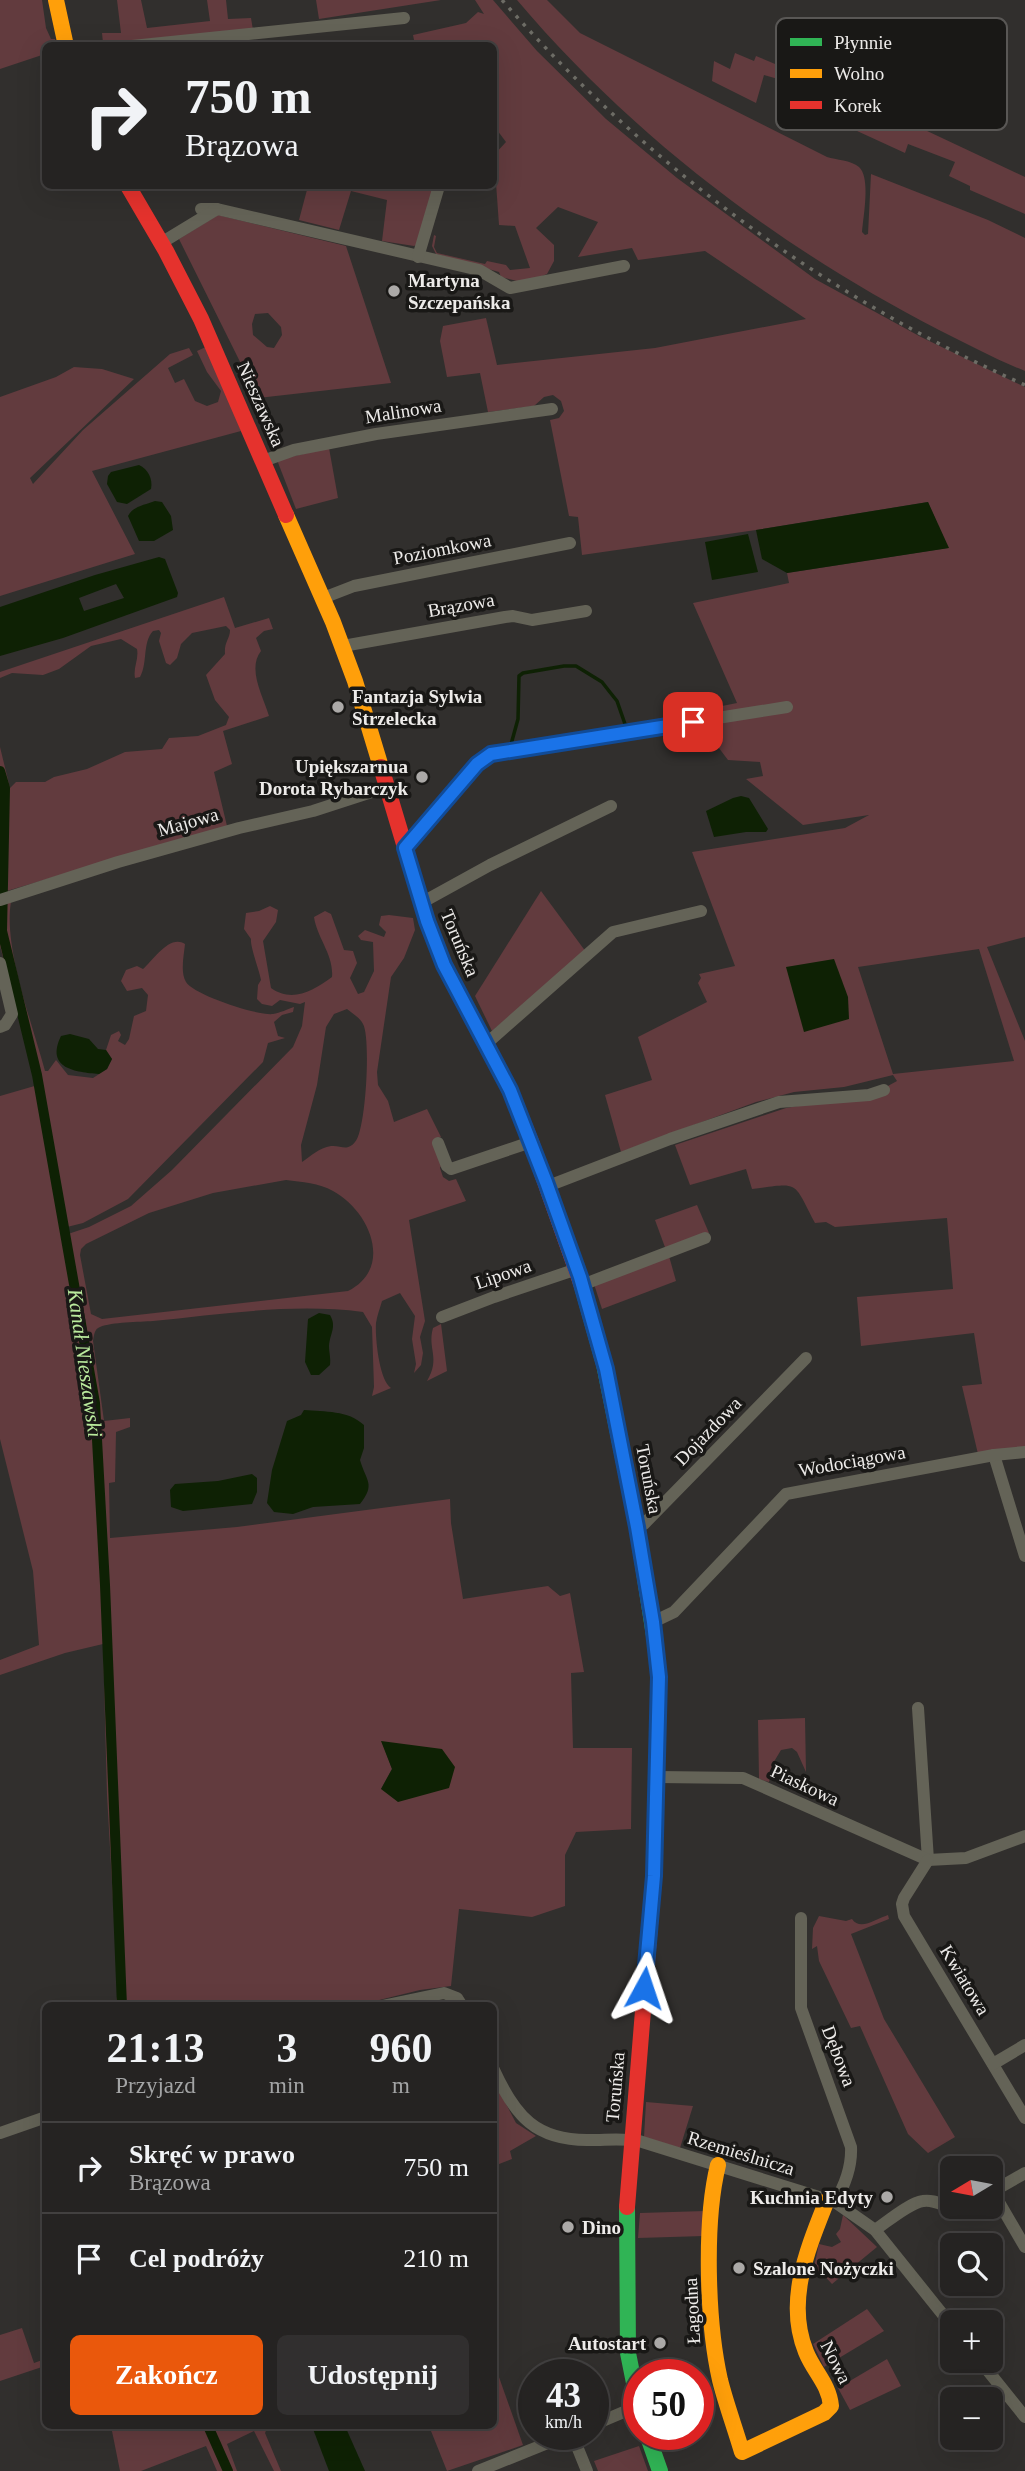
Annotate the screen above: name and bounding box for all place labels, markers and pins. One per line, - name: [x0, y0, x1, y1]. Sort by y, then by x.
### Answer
- place label: Martyna Szczepańska: [408, 270, 511, 313]
- marker: Martyna Szczepańska: [386, 283, 402, 299]
- place label: Fantazja Sylwia Strzelecka: [352, 686, 483, 729]
- pin: [663, 692, 723, 752]
- marker: Fantazja Sylwia Strzelecka: [330, 699, 346, 715]
- place label: Upiększarnua Dorota Rybarczyk: [259, 756, 408, 799]
- marker: Upiększarnua Dorota Rybarczyk: [414, 769, 430, 785]
- place label: Kuchnia Edyty: [750, 2187, 873, 2208]
- marker: Kuchnia Edyty: [879, 2189, 895, 2205]
- place label: Dino: [582, 2217, 621, 2238]
- marker: Dino: [560, 2219, 576, 2235]
- place label: Szalone Nożyczki: [753, 2258, 894, 2279]
- marker: Szalone Nożyczki: [731, 2260, 747, 2276]
- place label: Autostart: [568, 2333, 647, 2354]
- marker: Autostart: [652, 2335, 668, 2351]

